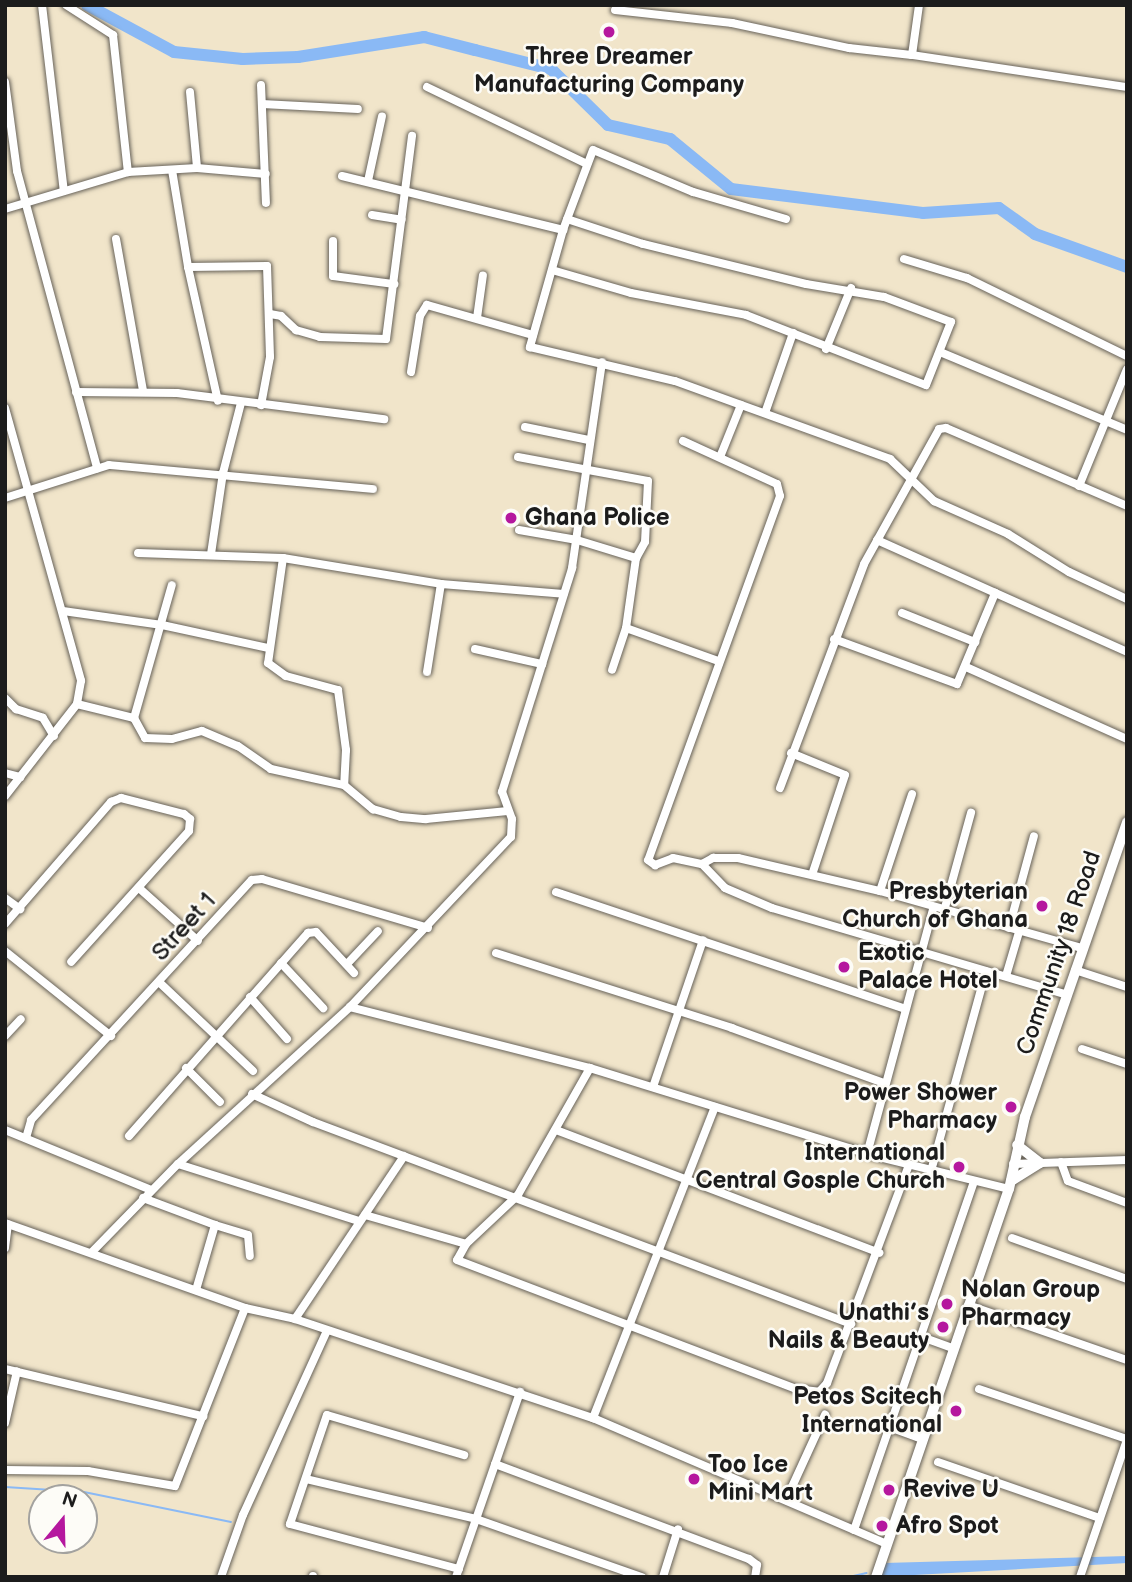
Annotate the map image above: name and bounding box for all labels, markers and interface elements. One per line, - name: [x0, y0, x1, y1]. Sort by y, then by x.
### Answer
- marker: Three Dreamer Manufacturing Company: [601, 24, 617, 40]
- place label: Three Dreamer Manufacturing Company: [474, 43, 744, 99]
- place label: Ghana Police: [525, 504, 670, 532]
- marker: Ghana Police: [503, 510, 519, 526]
- street label: Community 18 Road: [1010, 847, 1108, 1059]
- place label: Presbyterian Church of Ghana: [842, 878, 1028, 934]
- street label: Street 1: [146, 887, 222, 967]
- marker: Presbyterian Church of Ghana: [1034, 898, 1050, 914]
- place label: Exotic Palace Hotel: [858, 939, 998, 995]
- marker: Exotic Palace Hotel: [836, 959, 852, 975]
- place label: Power Shower Pharmacy: [844, 1079, 997, 1135]
- marker: Power Shower Pharmacy: [1003, 1099, 1019, 1115]
- place label: International Central Gosple Church: [696, 1139, 945, 1195]
- marker: International Central Gosple Church: [951, 1159, 967, 1175]
- place label: Nolan Group Pharmacy: [961, 1276, 1100, 1332]
- marker: Nolan Group Pharmacy: [939, 1296, 955, 1312]
- place label: Unathi’s Nails & Beauty: [768, 1299, 929, 1355]
- marker: Unathi’s Nails & Beauty: [935, 1319, 951, 1335]
- place label: Petos Scitech International: [793, 1383, 942, 1439]
- marker: Petos Scitech International: [948, 1403, 964, 1419]
- place label: Too Ice Mini Mart: [708, 1451, 813, 1507]
- marker: Too Ice Mini Mart: [686, 1471, 702, 1487]
- place label: Revive U: [903, 1476, 999, 1504]
- marker: Revive U: [881, 1482, 897, 1498]
- north arrow: [28, 1484, 98, 1554]
- text: N: [59, 1487, 80, 1514]
- place label: Afro Spot: [896, 1512, 999, 1540]
- marker: Afro Spot: [874, 1518, 890, 1534]

